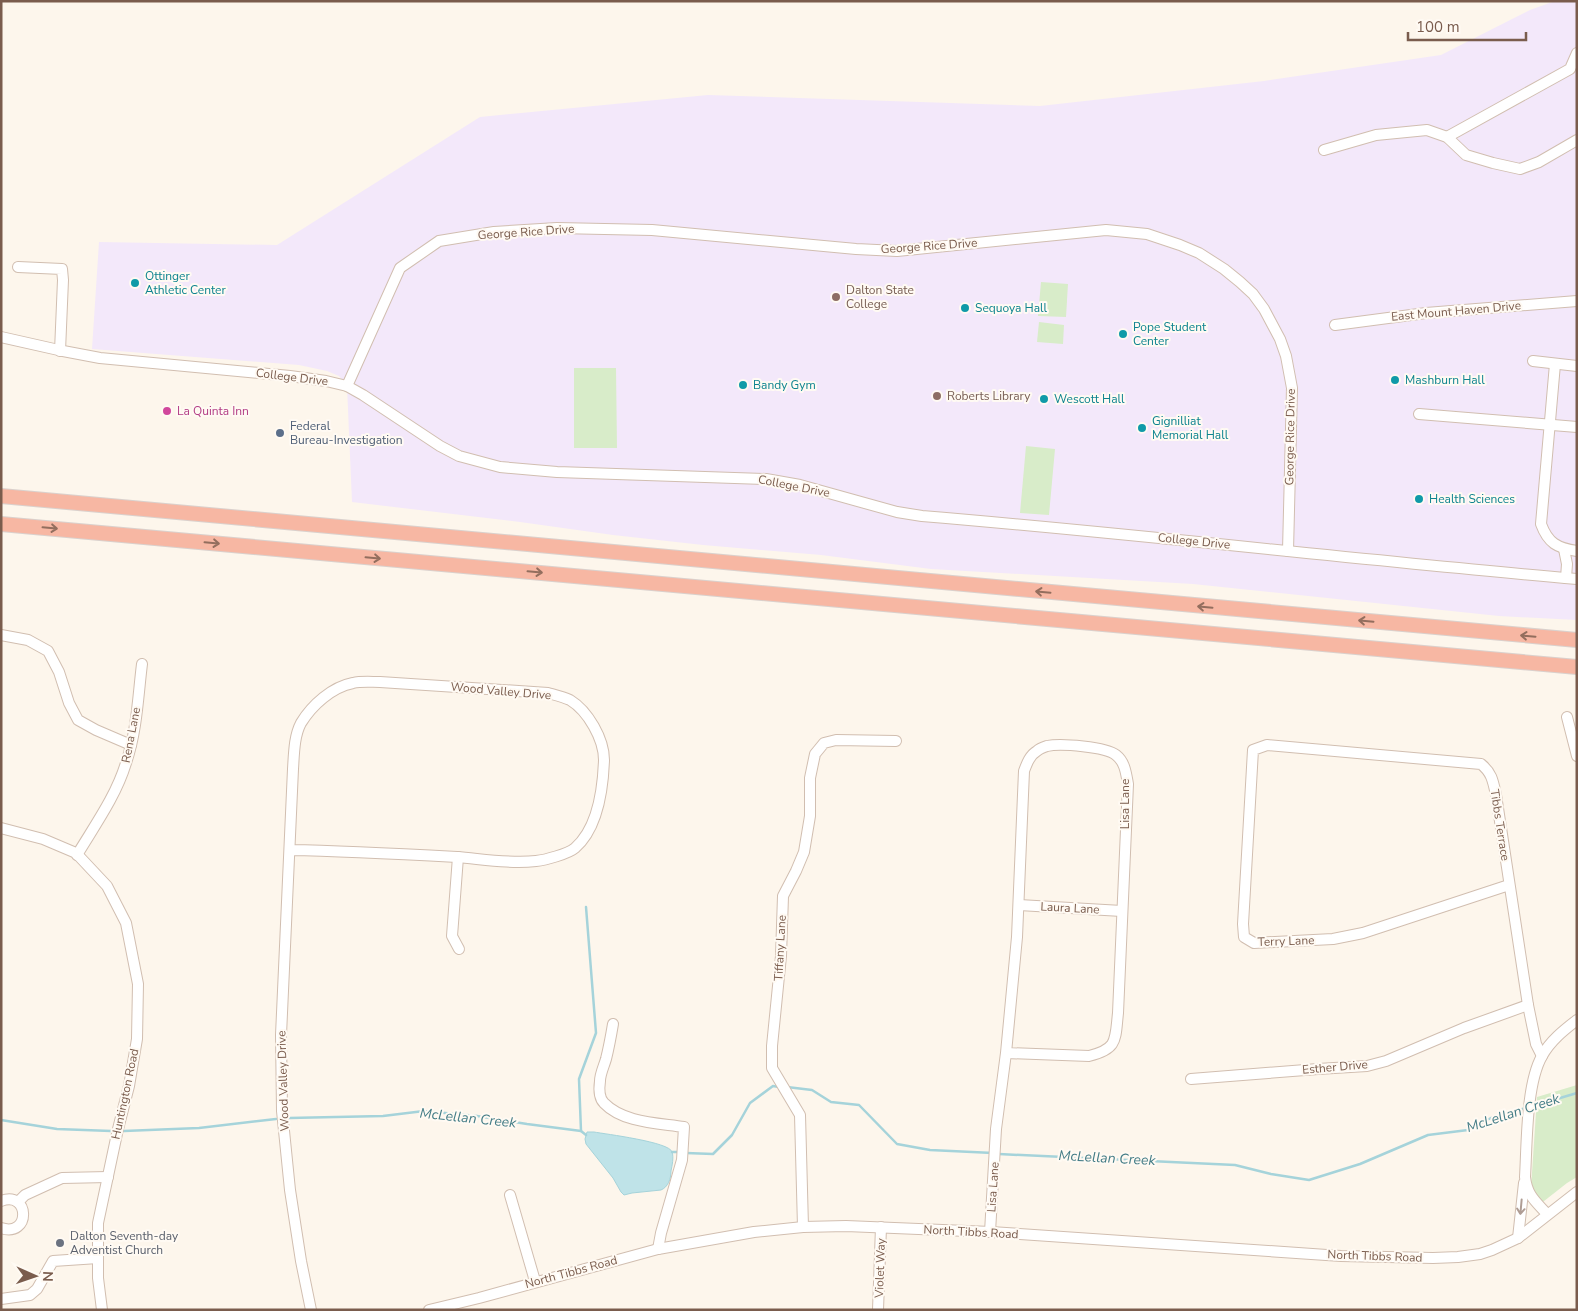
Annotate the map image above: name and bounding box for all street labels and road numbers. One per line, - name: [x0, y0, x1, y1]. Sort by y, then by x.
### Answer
- street label: George Rice Drive: [477, 221, 575, 243]
- street label: George Rice Drive: [880, 235, 978, 257]
- street label: East Mount Haven Drive: [1390, 297, 1522, 325]
- street label: College Drive: [255, 365, 329, 389]
- street label: George Rice Drive: [1281, 389, 1299, 485]
- street label: College Drive: [757, 471, 831, 501]
- street label: College Drive: [1157, 529, 1231, 553]
- street label: Wood Valley Drive: [450, 679, 552, 703]
- street label: Rena Lane: [118, 706, 144, 764]
- street label: Lisa Lane: [1117, 779, 1133, 829]
- street label: Tibbs Terrace: [1486, 788, 1514, 862]
- street label: Laura Lane: [1040, 898, 1100, 918]
- street label: Tiffany Lane: [770, 915, 790, 981]
- street label: Terry Lane: [1257, 932, 1315, 950]
- street label: Wood Valley Drive: [273, 1030, 293, 1132]
- street label: Huntington Road: [108, 1047, 142, 1141]
- street label: Esther Drive: [1301, 1056, 1369, 1078]
- street label: Lisa Lane: [983, 1161, 1003, 1213]
- street label: North Tibbs Road: [923, 1222, 1019, 1242]
- street label: Violet Way: [871, 1237, 889, 1299]
- street label: North Tibbs Road: [1327, 1246, 1423, 1266]
- street label: North Tibbs Road: [523, 1252, 619, 1292]

